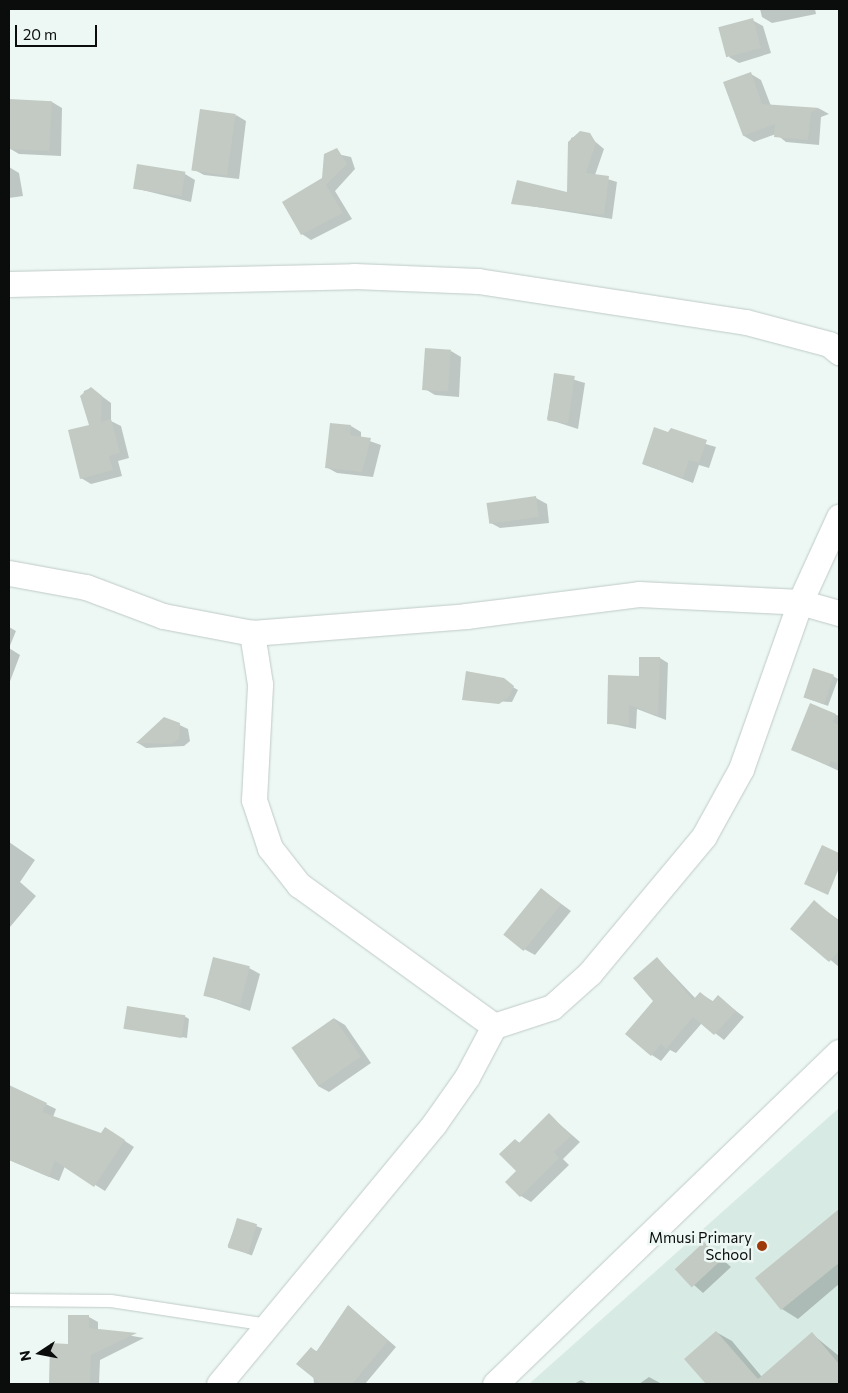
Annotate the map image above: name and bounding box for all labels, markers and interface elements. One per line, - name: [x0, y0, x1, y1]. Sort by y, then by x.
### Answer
- scale bar: [18, 15, 100, 47]
- text: 20 m: [23, 25, 57, 43]
- place label: Mmusi Primary School: [649, 1228, 752, 1263]
- marker: Mmusi Primary School: [756, 1240, 768, 1252]
- north arrow: [15, 1328, 65, 1378]
- text: N: [15, 1349, 34, 1363]

